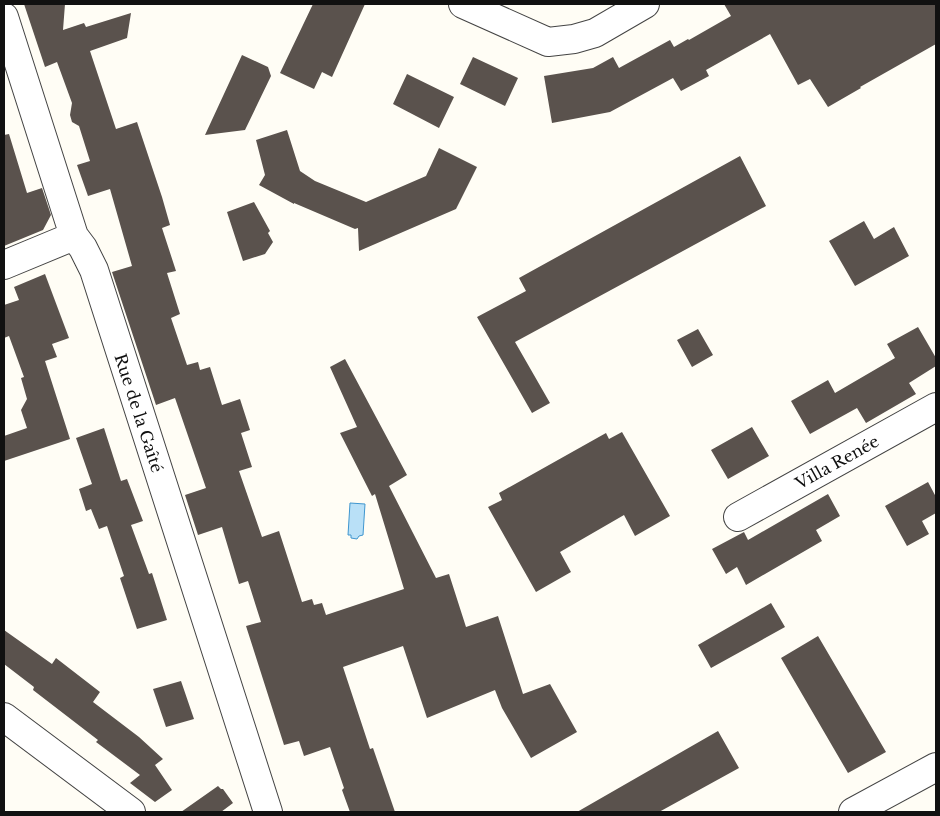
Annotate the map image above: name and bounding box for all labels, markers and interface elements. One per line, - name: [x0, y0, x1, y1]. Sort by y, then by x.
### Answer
- street label: Rue de la Gaîté: [110, 351, 168, 475]
- street label: Villa Renée: [791, 431, 882, 494]

